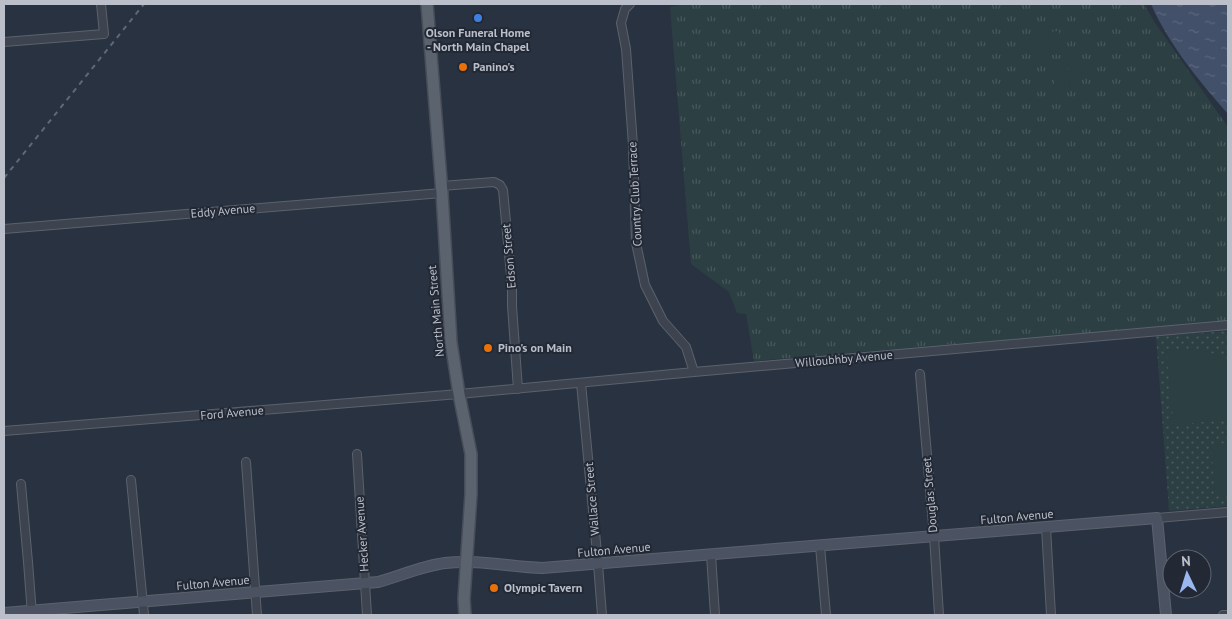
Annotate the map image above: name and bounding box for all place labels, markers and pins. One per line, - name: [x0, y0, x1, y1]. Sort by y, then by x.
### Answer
- marker: Olson Funeral Home - North Main Chapel: [472, 12, 484, 24]
- place label: Olson Funeral Home - North Main Chapel: [426, 25, 530, 54]
- place label: Panino's: [473, 59, 515, 74]
- marker: Panino's: [457, 61, 469, 73]
- place label: Pino's on Main: [498, 340, 572, 355]
- marker: Pino's on Main: [482, 342, 494, 354]
- place label: Olympic Tavern: [504, 580, 582, 595]
- marker: Olympic Tavern: [488, 582, 500, 594]

